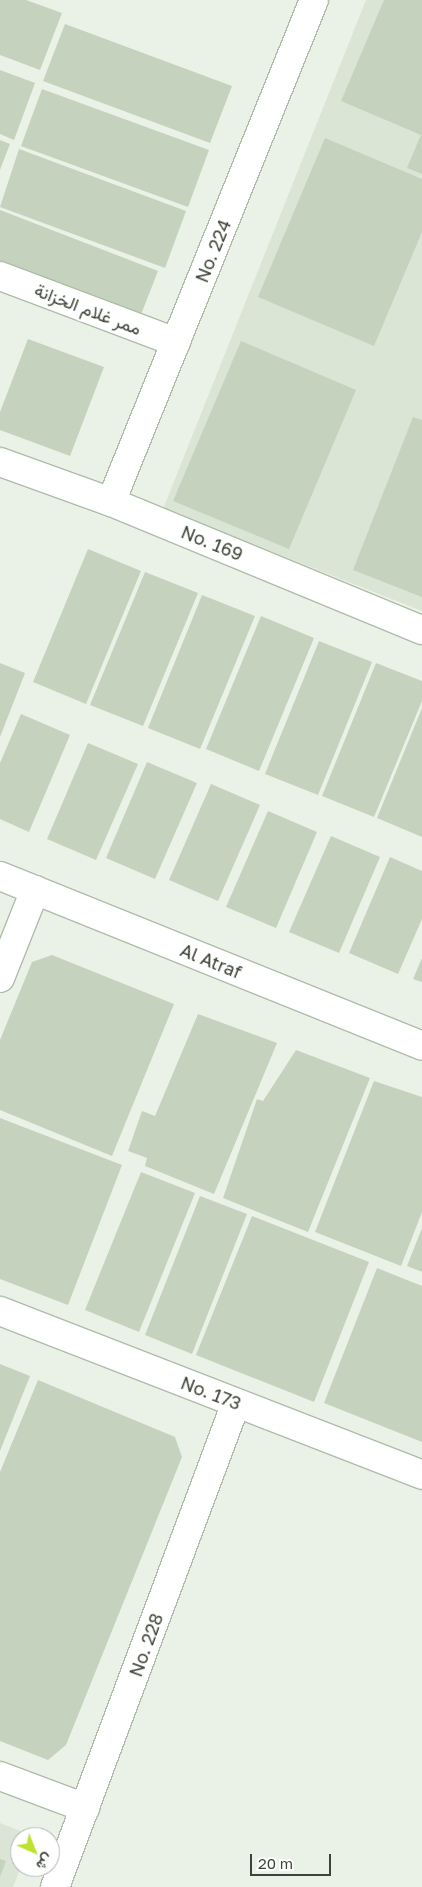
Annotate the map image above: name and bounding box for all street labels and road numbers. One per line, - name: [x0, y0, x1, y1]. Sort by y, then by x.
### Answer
- street label: No. 224: [191, 216, 235, 286]
- street label: ممر غلام الخزانة: [31, 279, 145, 339]
- street label: No. 169: [178, 521, 246, 565]
- street label: Al Atraf: [177, 939, 245, 983]
- street label: No. 173: [178, 1372, 244, 1414]
- street label: No. 228: [125, 1610, 167, 1680]

